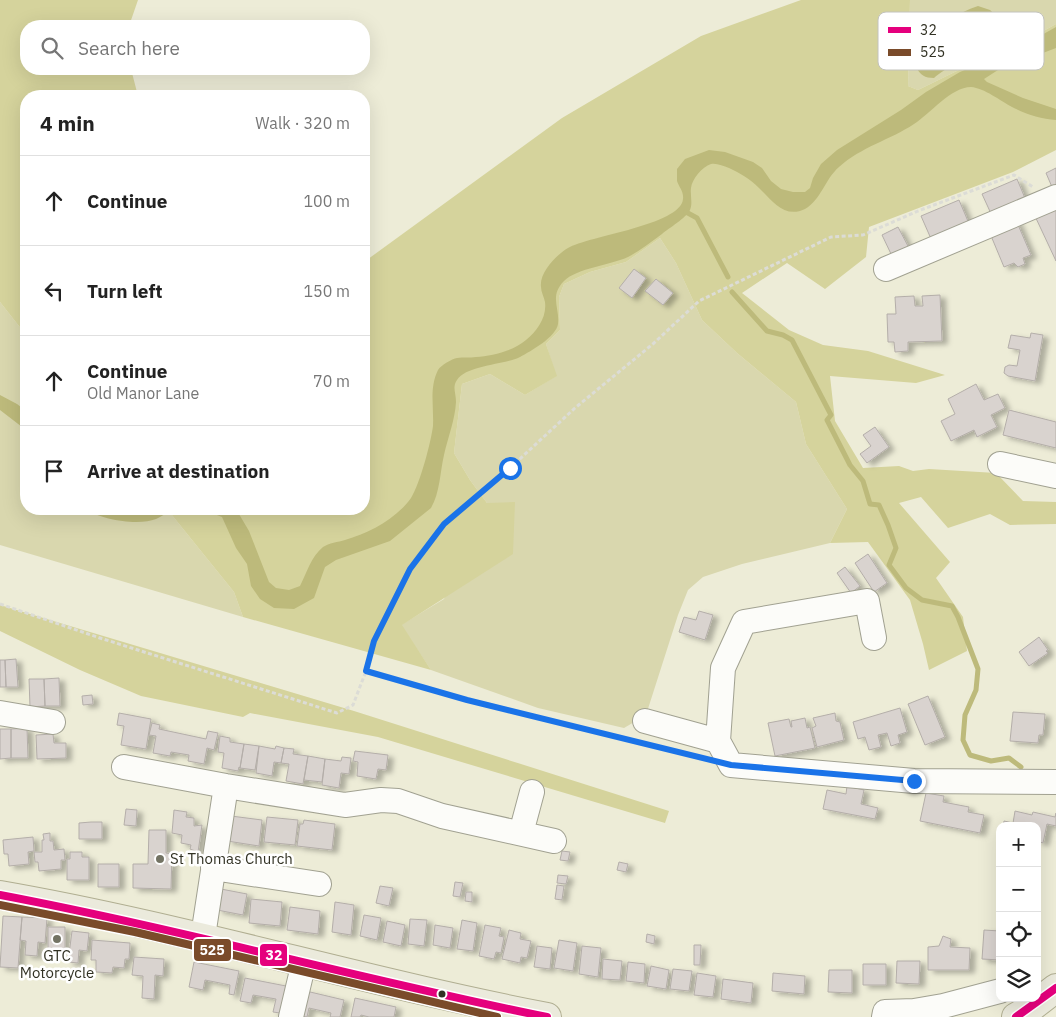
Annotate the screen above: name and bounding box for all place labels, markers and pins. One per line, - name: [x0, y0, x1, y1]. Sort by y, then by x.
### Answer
- place label: St Thomas Church: [170, 849, 293, 868]
- marker: St Thomas Church: [154, 853, 166, 865]
- marker: GTC Motorcycle: [51, 933, 63, 945]
- place label: GTC Motorcycle: [20, 946, 94, 982]
- unlabelled marker: [437, 989, 447, 999]

